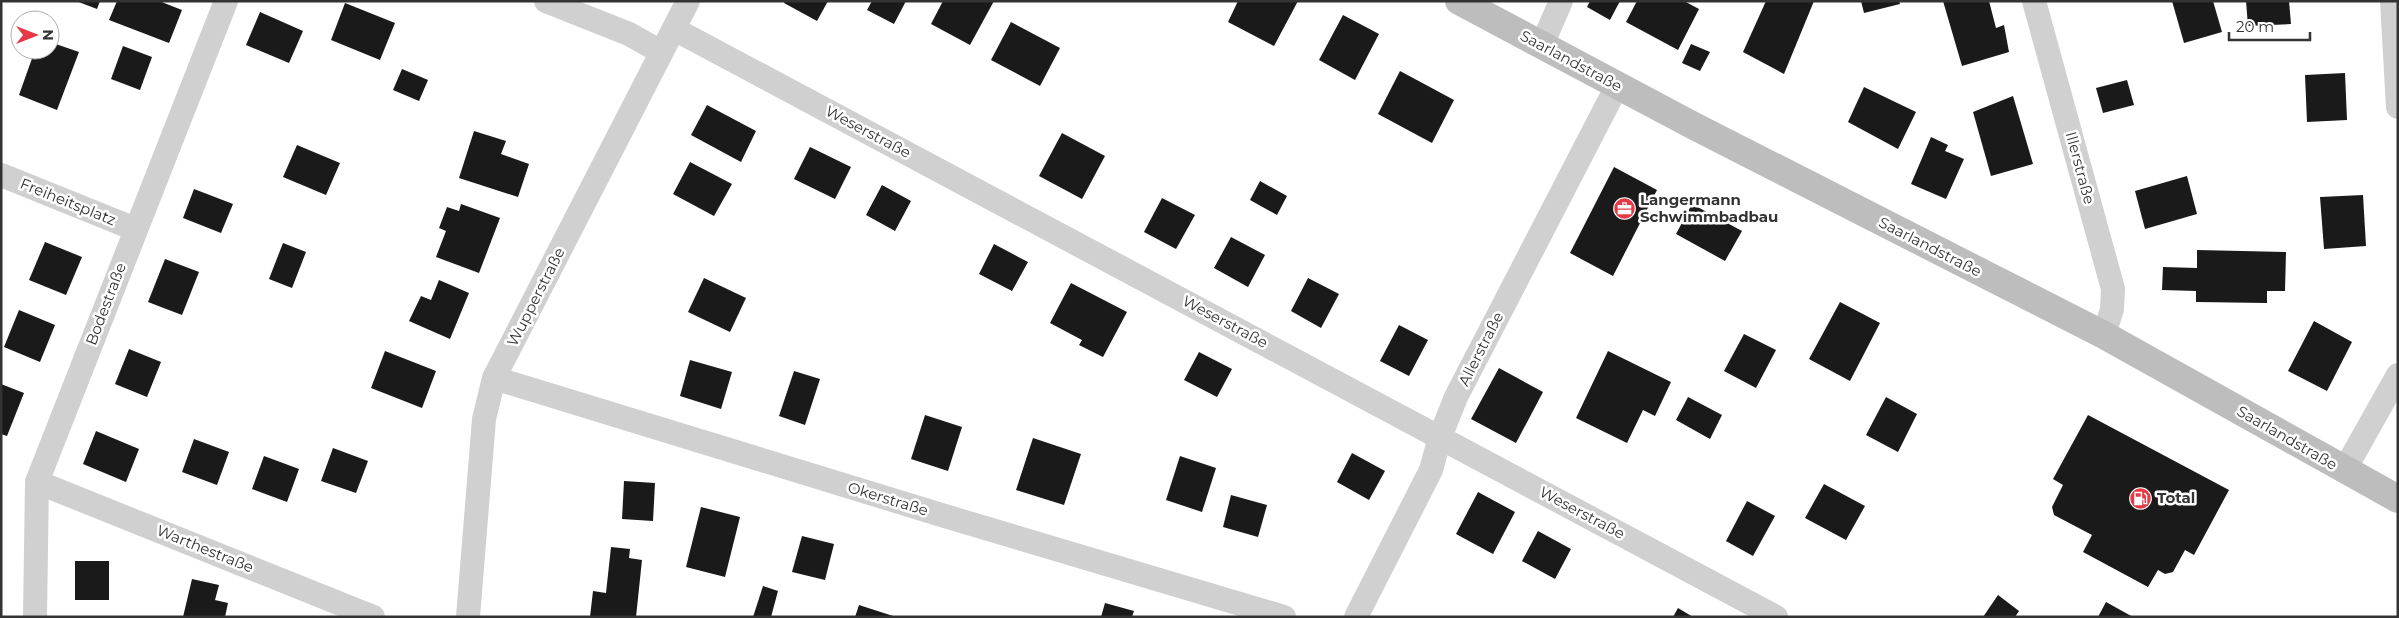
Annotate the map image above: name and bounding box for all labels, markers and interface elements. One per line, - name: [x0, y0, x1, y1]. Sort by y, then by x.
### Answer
- north arrow: [10, 10, 60, 60]
- scale bar: [2229, 10, 2310, 42]
- text: 20 m: [2236, 17, 2274, 36]
- street label: Saarlandstraße: [1517, 26, 1625, 95]
- text: N: [39, 29, 57, 41]
- street label: Weserstraße: [822, 101, 914, 162]
- street label: Illerstraße: [2062, 129, 2099, 206]
- street label: Freiheitsplatz: [18, 174, 119, 229]
- place label: Langermann Schwimmbadbau: [1640, 190, 1778, 226]
- office icon: Langermann Schwimmbadbau: [1612, 197, 1636, 221]
- street label: Saarlandstraße: [1876, 212, 1985, 281]
- street label: Wupperstraße: [502, 244, 569, 349]
- street label: Bodestraße: [81, 260, 130, 348]
- street label: Weserstraße: [1179, 291, 1271, 352]
- street label: Allerstraße: [1454, 309, 1507, 389]
- street label: Saarlandstraße: [2234, 401, 2341, 474]
- street label: Okerstraße: [846, 477, 931, 520]
- street label: Weserstraße: [1536, 482, 1628, 543]
- fuel station icon: Total: [2129, 486, 2153, 510]
- place label: Total: [2157, 488, 2195, 507]
- street label: Warthestraße: [154, 520, 256, 577]

